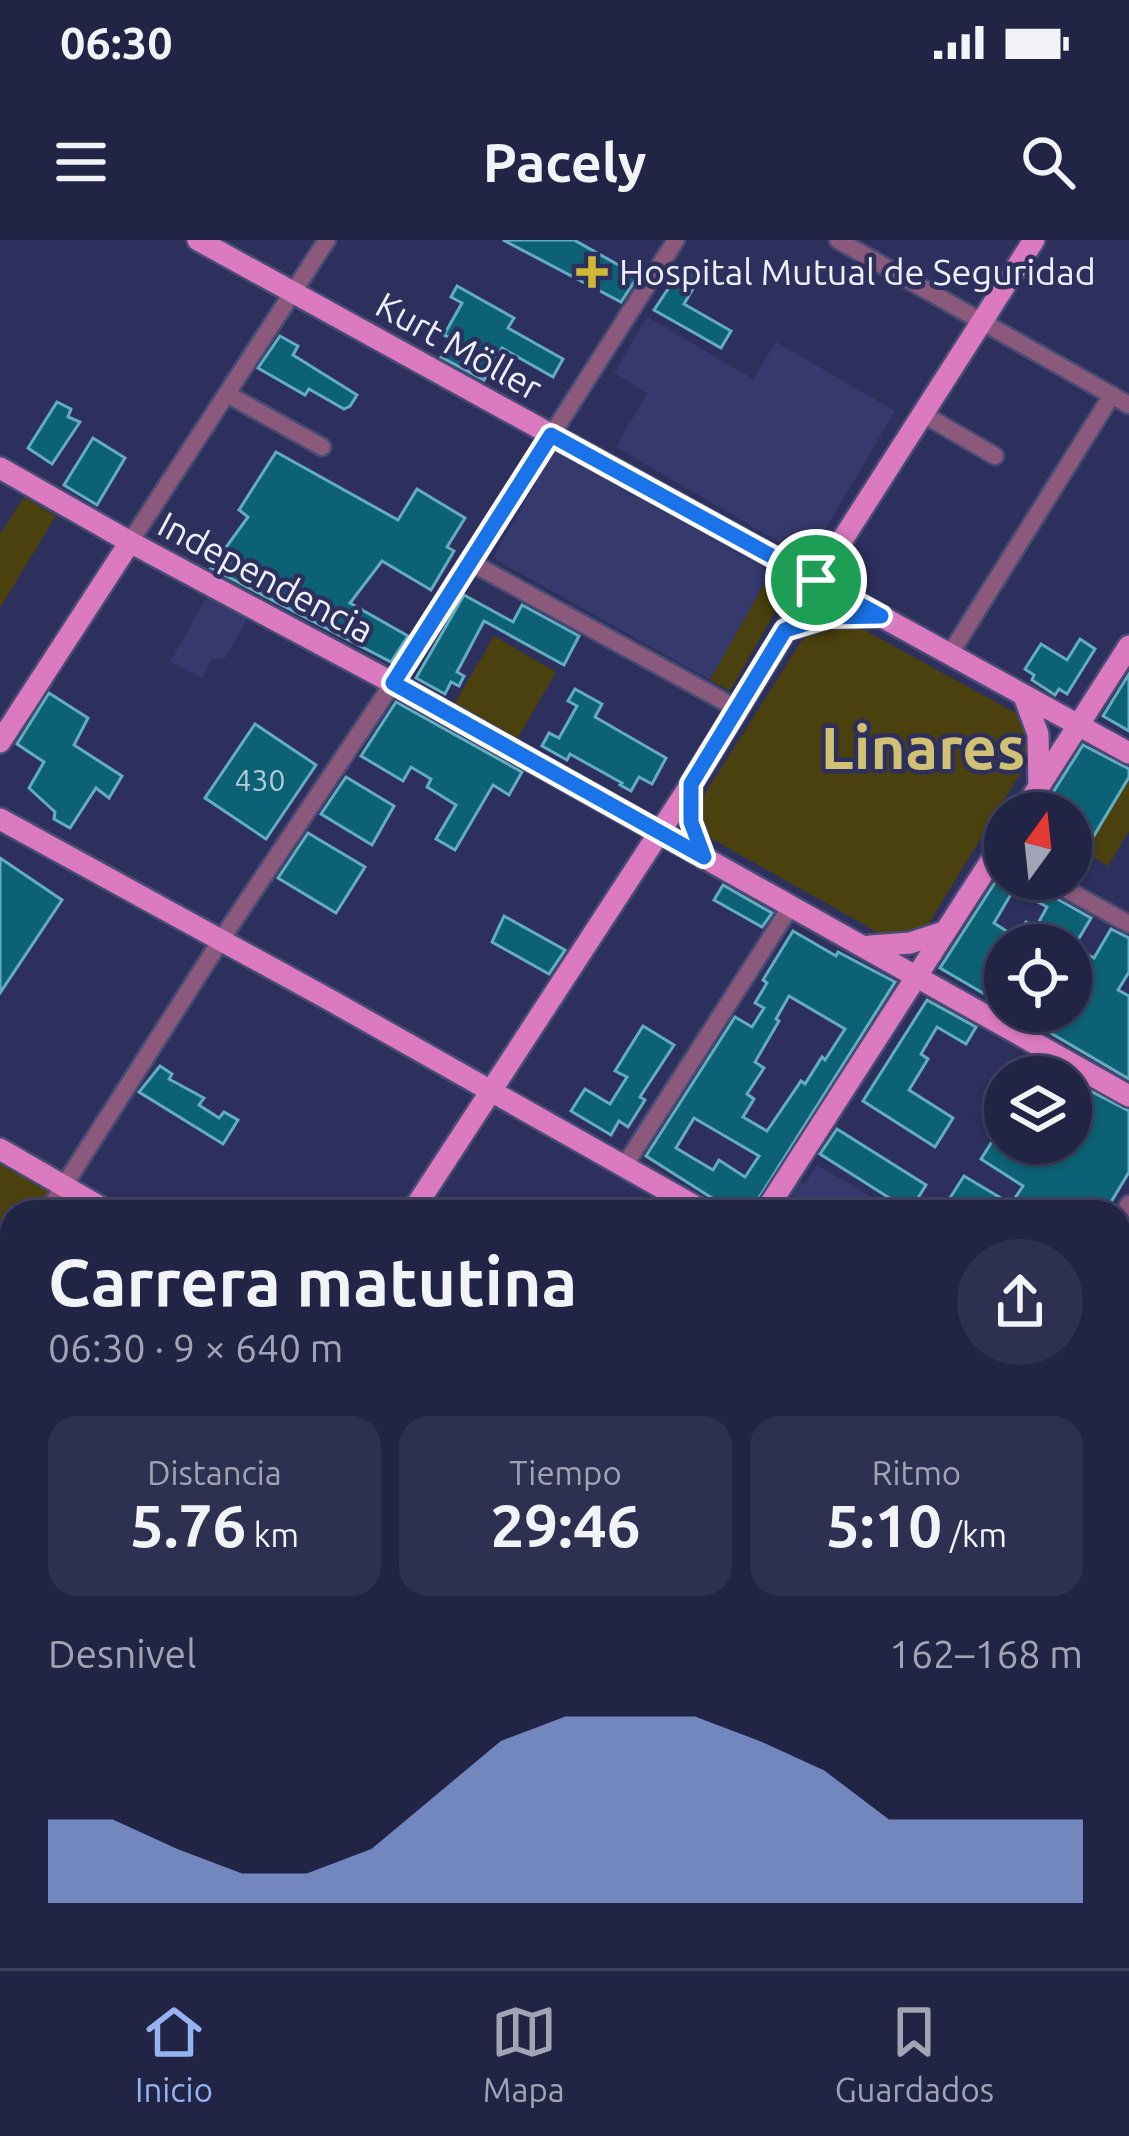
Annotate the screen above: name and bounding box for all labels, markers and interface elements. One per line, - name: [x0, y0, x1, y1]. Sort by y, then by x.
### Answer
- text: 06:30: [60, 17, 173, 68]
- icon: menu: [48, 129, 114, 195]
- icon: search: [1015, 129, 1081, 195]
- text: Pacely: [483, 132, 646, 192]
- place label: Hospital Mutual de Seguridad: [619, 251, 1096, 292]
- marker: Hospital Mutual de Seguridad: [576, 256, 608, 288]
- street label: Kurt Möller: [369, 283, 550, 408]
- street label: Independencia: [152, 503, 381, 650]
- pin: [765, 529, 867, 631]
- icon: arrive: [783, 547, 849, 613]
- district label: Linares: [821, 713, 1025, 780]
- house number: 430: [235, 763, 285, 797]
- north arrow: [984, 792, 1092, 900]
- map controls: [984, 792, 1092, 1164]
- button: locate: [984, 924, 1092, 1032]
- button: layers: [984, 1056, 1092, 1164]
- button: share: [957, 1239, 1083, 1365]
- text: Carrera matutina: [48, 1244, 577, 1318]
- text: 06:30 · 9 × 640 m: [48, 1326, 343, 1369]
- text: Distancia: [147, 1454, 282, 1491]
- text: Tiempo: [509, 1454, 622, 1491]
- text: Ritmo: [872, 1454, 961, 1491]
- text: 5.76: [130, 1491, 246, 1558]
- text: 29:46: [490, 1491, 641, 1558]
- text: 5:10: [826, 1491, 942, 1558]
- text: km: [246, 1516, 299, 1553]
- text: /km: [942, 1516, 1007, 1553]
- text: Desnivel: [48, 1632, 196, 1675]
- text: 162–168 m: [889, 1632, 1083, 1675]
- tab: Inicio: [135, 1999, 213, 2108]
- tab: Mapa: [483, 1999, 565, 2108]
- tab: Guardados: [835, 1999, 994, 2108]

